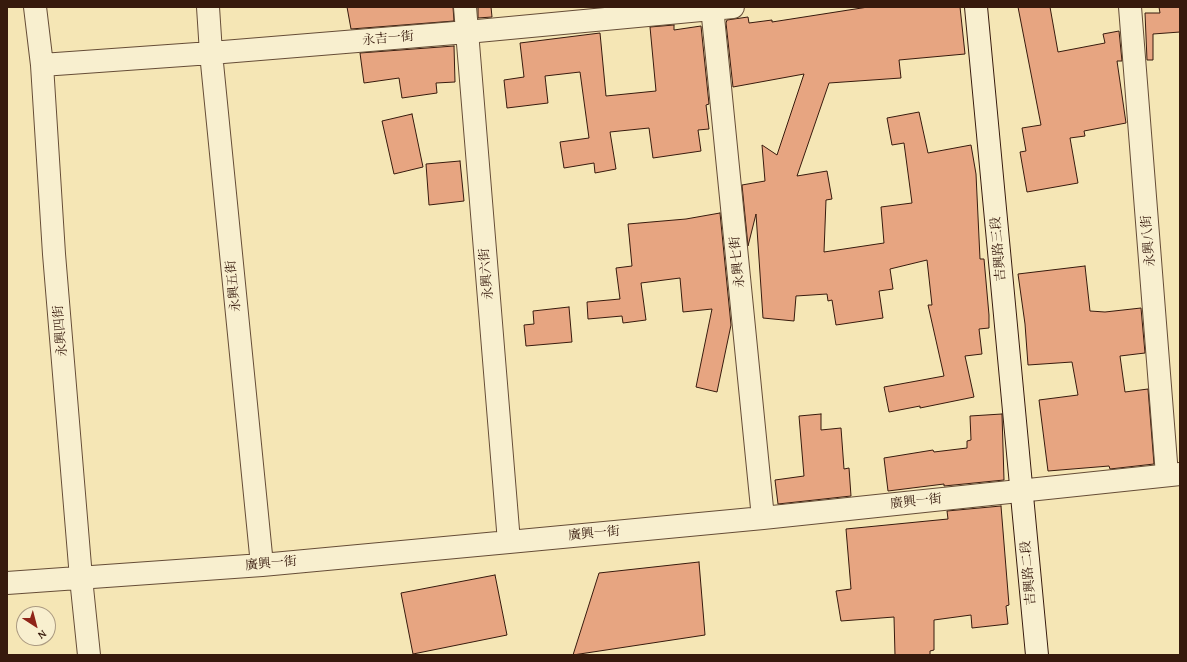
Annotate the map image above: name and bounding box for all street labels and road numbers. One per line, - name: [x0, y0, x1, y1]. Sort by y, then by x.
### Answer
- street label: 永吉一街: [361, 29, 415, 49]
- street label: 永興八街: [1139, 214, 1159, 268]
- street label: 吉興路三段: [988, 216, 1010, 282]
- street label: 永興七街: [728, 235, 748, 289]
- street label: 永興六街: [477, 247, 497, 301]
- street label: 永興五街: [224, 259, 244, 313]
- street label: 永興四街: [51, 304, 71, 358]
- street label: 廣興一街: [889, 492, 943, 512]
- street label: 廣興一街: [567, 524, 621, 544]
- street label: 吉興路二段: [1018, 540, 1040, 606]
- street label: 廣興一街: [244, 554, 298, 574]

